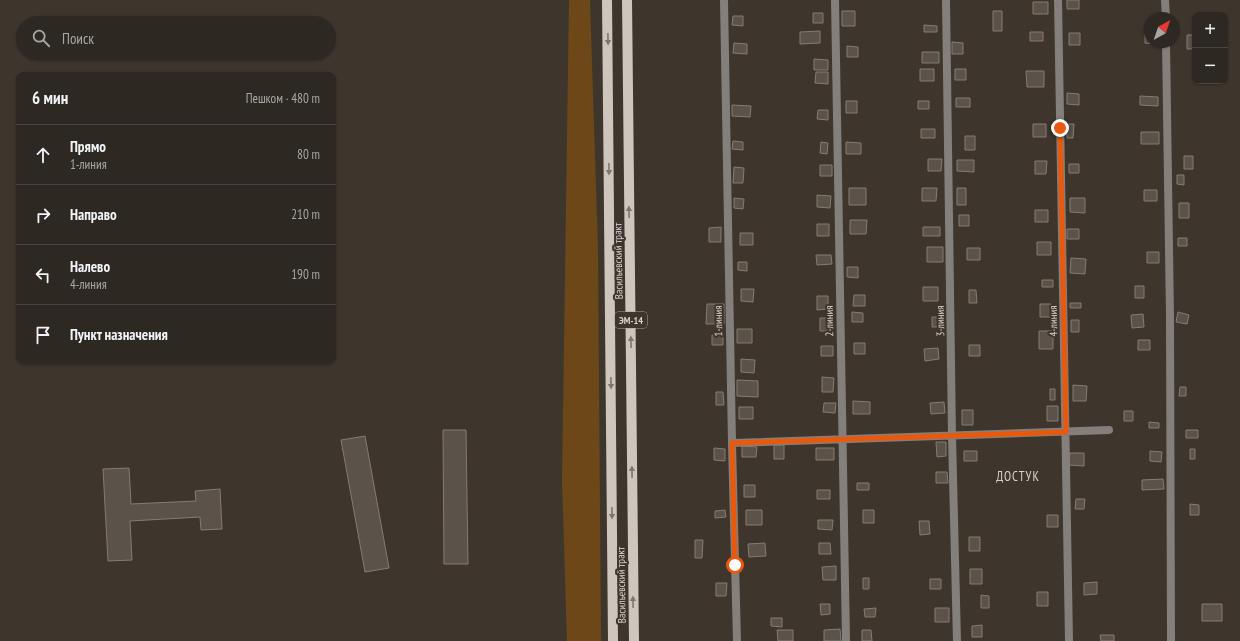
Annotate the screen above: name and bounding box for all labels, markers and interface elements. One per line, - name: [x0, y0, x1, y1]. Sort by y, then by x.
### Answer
- north arrow: [1144, 12, 1180, 48]
- map controls: [1192, 12, 1228, 84]
- button: +: [1192, 12, 1228, 48]
- search box: [16, 16, 336, 60]
- icon: search: [30, 27, 52, 49]
- text: Поиск: [62, 29, 94, 48]
- one-way arrow: [605, 33, 611, 46]
- button: −: [1192, 48, 1228, 84]
- text: 6 мин: [32, 87, 68, 109]
- text: Пешком · 480 m: [246, 90, 320, 107]
- route end: [1051, 119, 1069, 137]
- text: Прямо: [70, 137, 106, 156]
- icon: ahead: [32, 144, 54, 166]
- text: 80 m: [297, 146, 320, 163]
- text: 1-линия: [70, 156, 107, 173]
- one-way arrow: [606, 163, 612, 176]
- icon: right: [32, 204, 54, 226]
- text: Направо: [70, 205, 117, 224]
- text: 210 m: [291, 206, 320, 223]
- one-way arrow: [626, 206, 633, 218]
- street label: Васильевский тракт: [610, 222, 626, 299]
- text: Налево: [70, 257, 110, 276]
- icon: left: [32, 264, 54, 286]
- text: 190 m: [291, 266, 320, 283]
- text: 4-линия: [70, 276, 107, 293]
- street label: 1-линия: [711, 305, 725, 337]
- street label: 2-линия: [822, 305, 836, 337]
- street label: 3-линия: [933, 305, 947, 337]
- street label: 4-линия: [1046, 305, 1060, 337]
- road number: ЭМ-14: [615, 312, 647, 328]
- icon: arrive: [32, 324, 54, 346]
- text: Пункт назначения: [70, 325, 168, 344]
- one-way arrow: [628, 335, 634, 348]
- one-way arrow: [608, 377, 614, 390]
- one-way arrow: [629, 465, 635, 478]
- district label: ДОСТУК: [996, 468, 1040, 485]
- one-way arrow: [609, 507, 615, 520]
- street label: Васильевский тракт: [613, 546, 629, 623]
- route start: [726, 556, 744, 574]
- one-way arrow: [630, 595, 636, 608]

